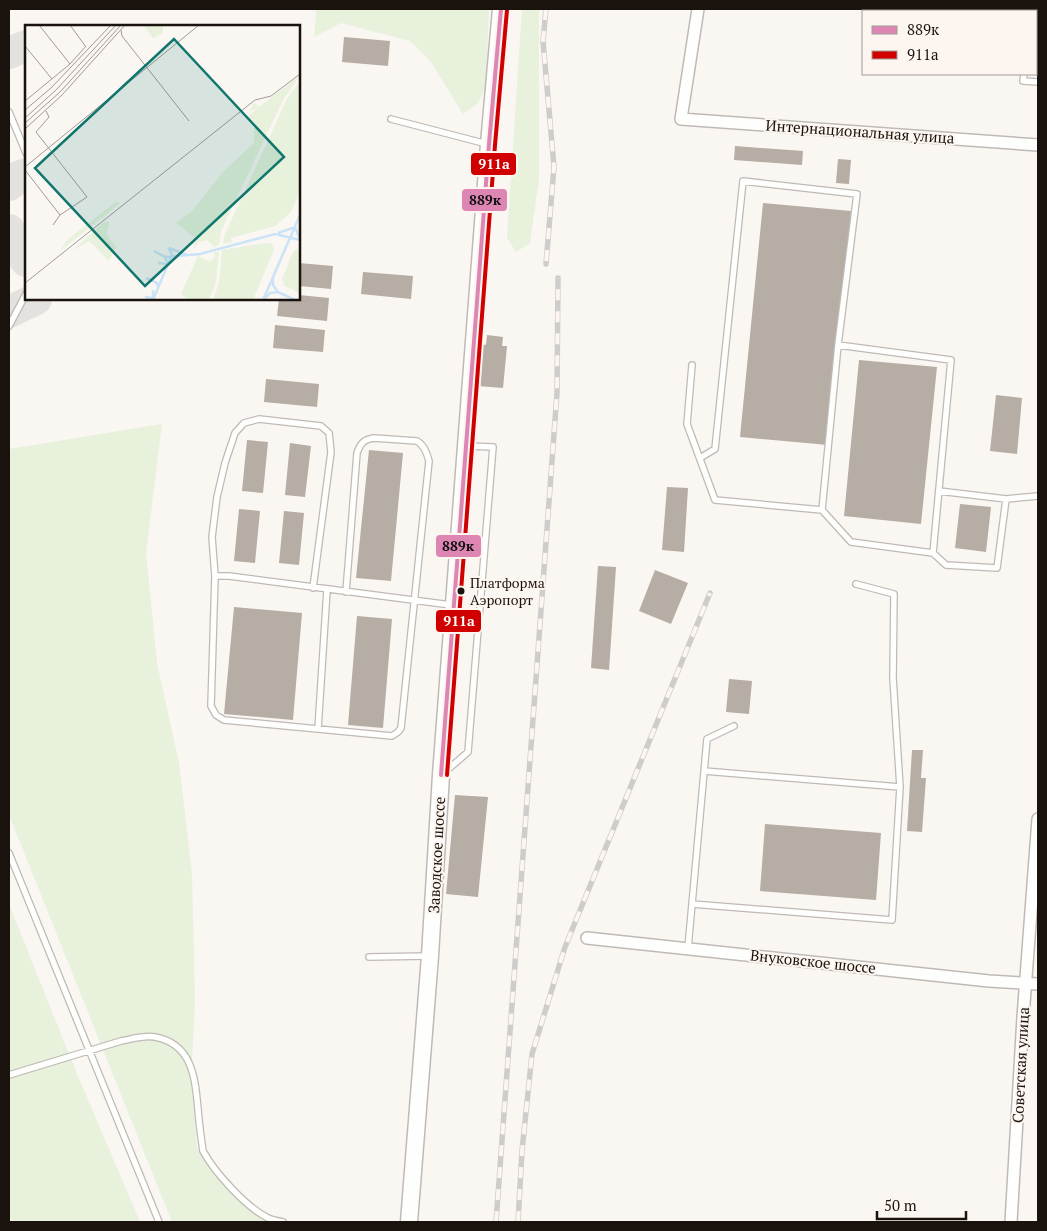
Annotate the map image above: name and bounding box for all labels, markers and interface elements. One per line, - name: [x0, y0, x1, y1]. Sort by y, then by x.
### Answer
- legend: [862, 10, 1037, 75]
- text: 889к: [907, 19, 940, 39]
- inset map: [25, 25, 300, 300]
- text: 911а: [907, 44, 939, 64]
- street label: Интернациональная улица: [765, 114, 956, 148]
- line badge: 911а: [470, 152, 517, 176]
- text: 911а: [478, 154, 510, 173]
- line badge: 889к: [461, 188, 508, 212]
- text: 889к: [469, 190, 502, 209]
- line badge: 889к: [435, 534, 482, 558]
- text: 889к: [442, 536, 475, 555]
- place label: Платформа Аэропорт: [470, 573, 545, 609]
- marker: Платформа Аэропорт: [456, 586, 466, 596]
- line badge: 911а: [435, 609, 482, 633]
- text: 911а: [443, 611, 475, 630]
- street label: Заводское шоссе: [423, 796, 449, 914]
- street label: Внуковское шоссе: [749, 944, 877, 978]
- street label: Советская улица: [1007, 1006, 1033, 1123]
- scale bar: [877, 1188, 966, 1220]
- text: 50 m: [884, 1195, 917, 1215]

